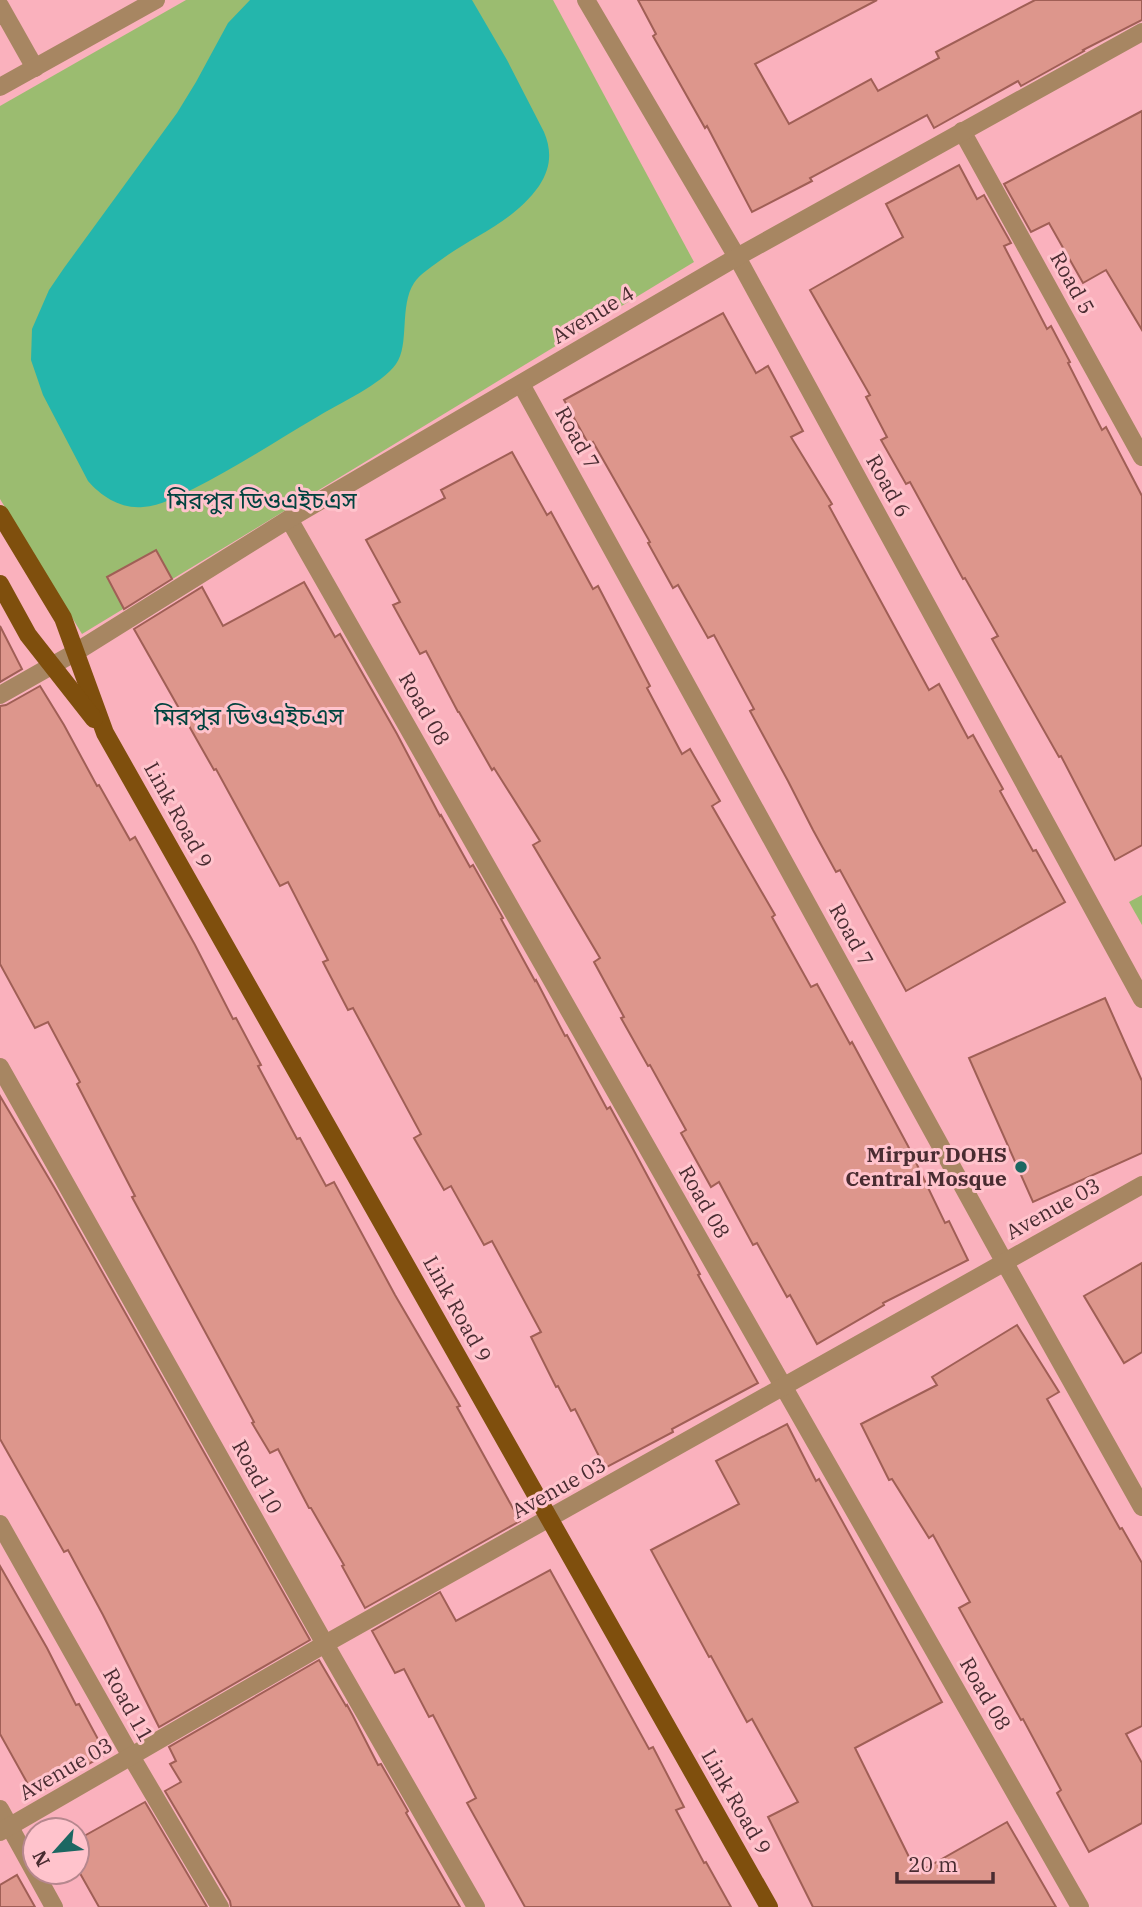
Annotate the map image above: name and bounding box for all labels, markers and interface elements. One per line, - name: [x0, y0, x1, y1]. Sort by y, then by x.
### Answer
- street label: Road 5: [1044, 246, 1101, 319]
- street label: Avenue 4: [546, 279, 639, 350]
- street label: Road 7: [549, 401, 606, 474]
- street label: Road 6: [860, 449, 917, 522]
- district label: মিরপুর ডিওএইচএস: [166, 484, 358, 516]
- street label: Road 08: [393, 667, 457, 750]
- district label: মিরপুর ডিওএইচএস: [153, 700, 345, 732]
- street label: Link Road 9: [138, 756, 220, 873]
- street label: Road 7: [823, 898, 880, 971]
- place label: Mirpur DOHS Central Mosque: [845, 1140, 1007, 1192]
- marker: Mirpur DOHS Central Mosque: [1013, 1159, 1029, 1175]
- street label: Road 08: [673, 1160, 737, 1243]
- street label: Avenue 03: [1000, 1171, 1105, 1246]
- street label: Link Road 9: [417, 1250, 499, 1367]
- street label: Road 10: [226, 1435, 290, 1518]
- street label: Avenue 03: [506, 1450, 611, 1525]
- street label: Road 08: [954, 1652, 1018, 1735]
- street label: Road 11: [97, 1663, 161, 1746]
- street label: Avenue 03: [14, 1730, 117, 1806]
- street label: Link Road 9: [695, 1744, 778, 1859]
- north arrow: [21, 1816, 91, 1886]
- scale bar: [897, 1840, 993, 1884]
- text: N: [27, 1847, 55, 1871]
- text: 20 m: [908, 1850, 958, 1878]

